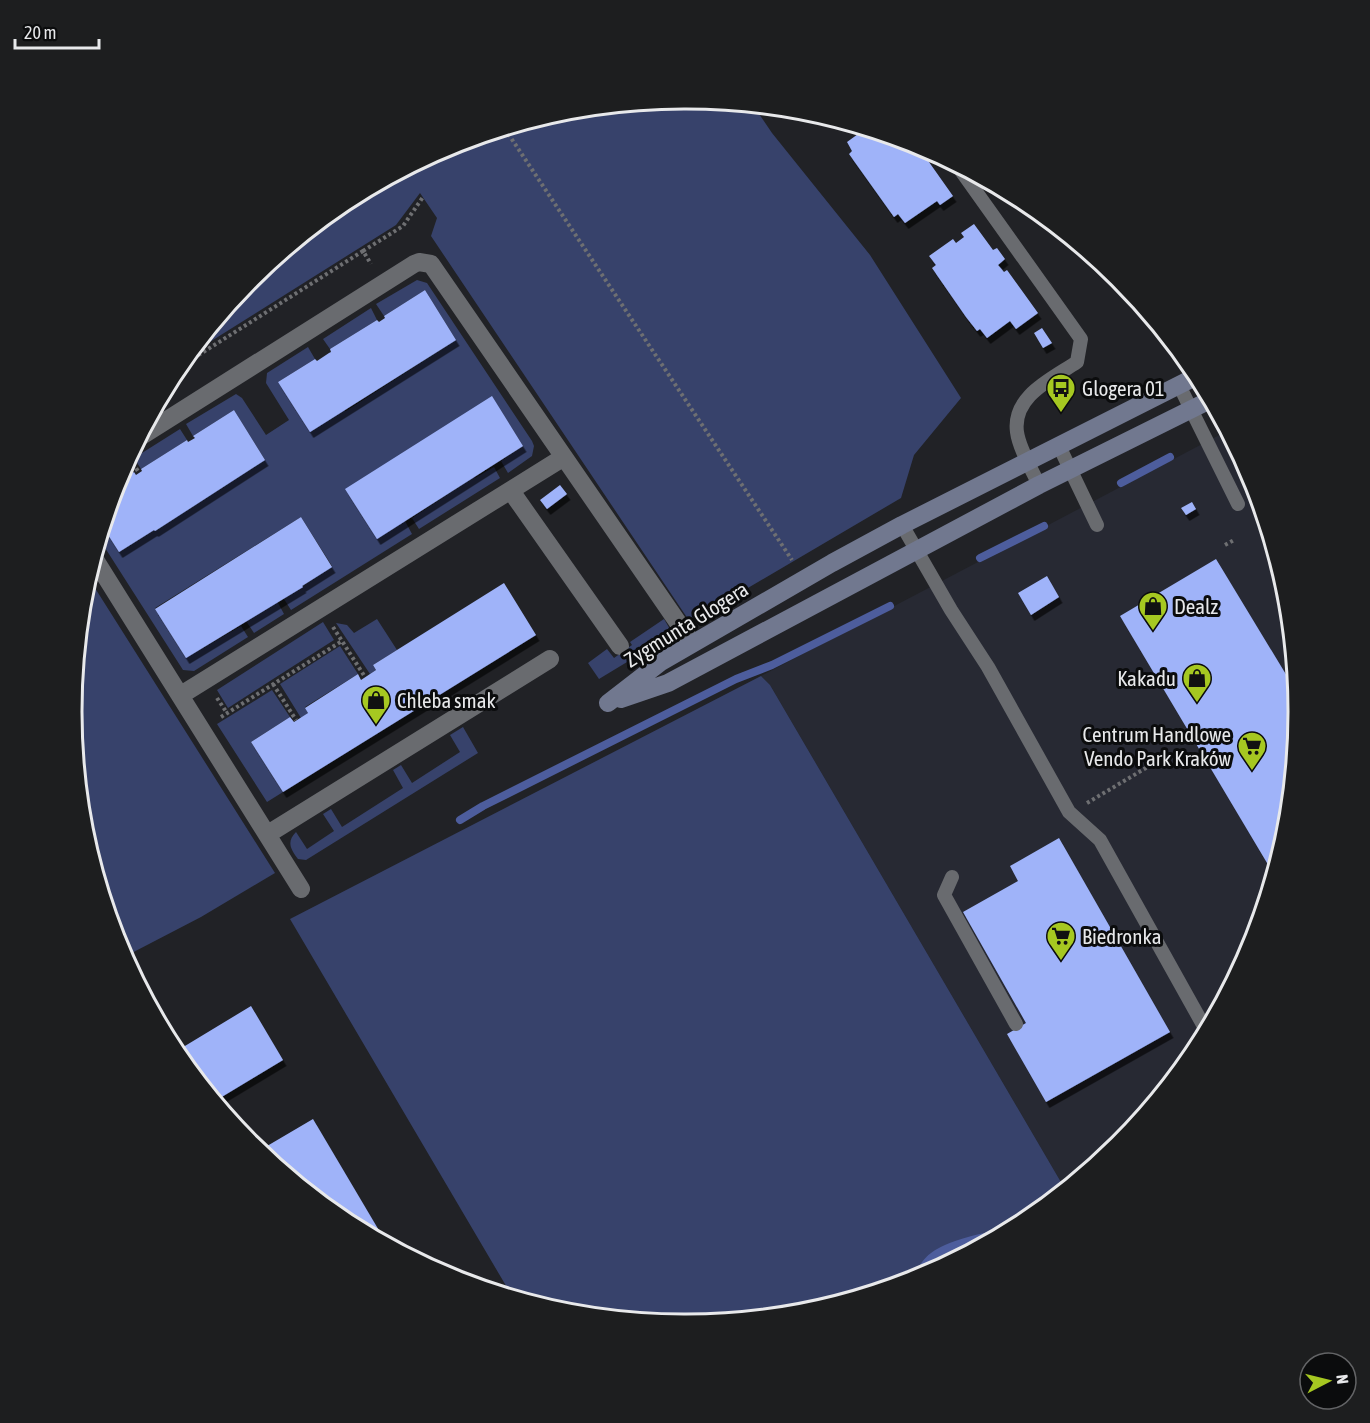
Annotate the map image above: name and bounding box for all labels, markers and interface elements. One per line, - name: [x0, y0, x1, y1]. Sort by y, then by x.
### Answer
- scale bar: [15, 12, 99, 50]
- text: 20 m: [24, 22, 56, 43]
- bus stop icon: Glogera 01: [1045, 372, 1077, 414]
- place label: Glogera 01: [1082, 376, 1165, 400]
- street label: Zygmunta Glogera: [620, 576, 752, 672]
- shop icon: Dealz: [1137, 590, 1169, 632]
- place label: Dealz: [1174, 594, 1219, 618]
- shop icon: Kakadu: [1181, 662, 1213, 704]
- place label: Kakadu: [1117, 666, 1176, 690]
- shop icon: Chleba smak: [360, 684, 392, 726]
- place label: Chleba smak: [397, 688, 496, 712]
- place label: Centrum Handlowe Vendo Park Kraków: [1082, 722, 1231, 770]
- supermarket icon: Centrum Handlowe Vendo Park Kraków: [1236, 730, 1268, 772]
- supermarket icon: Biedronka: [1045, 920, 1077, 962]
- place label: Biedronka: [1082, 924, 1161, 948]
- north arrow: [1298, 1351, 1358, 1411]
- text: N: [1333, 1373, 1352, 1385]

